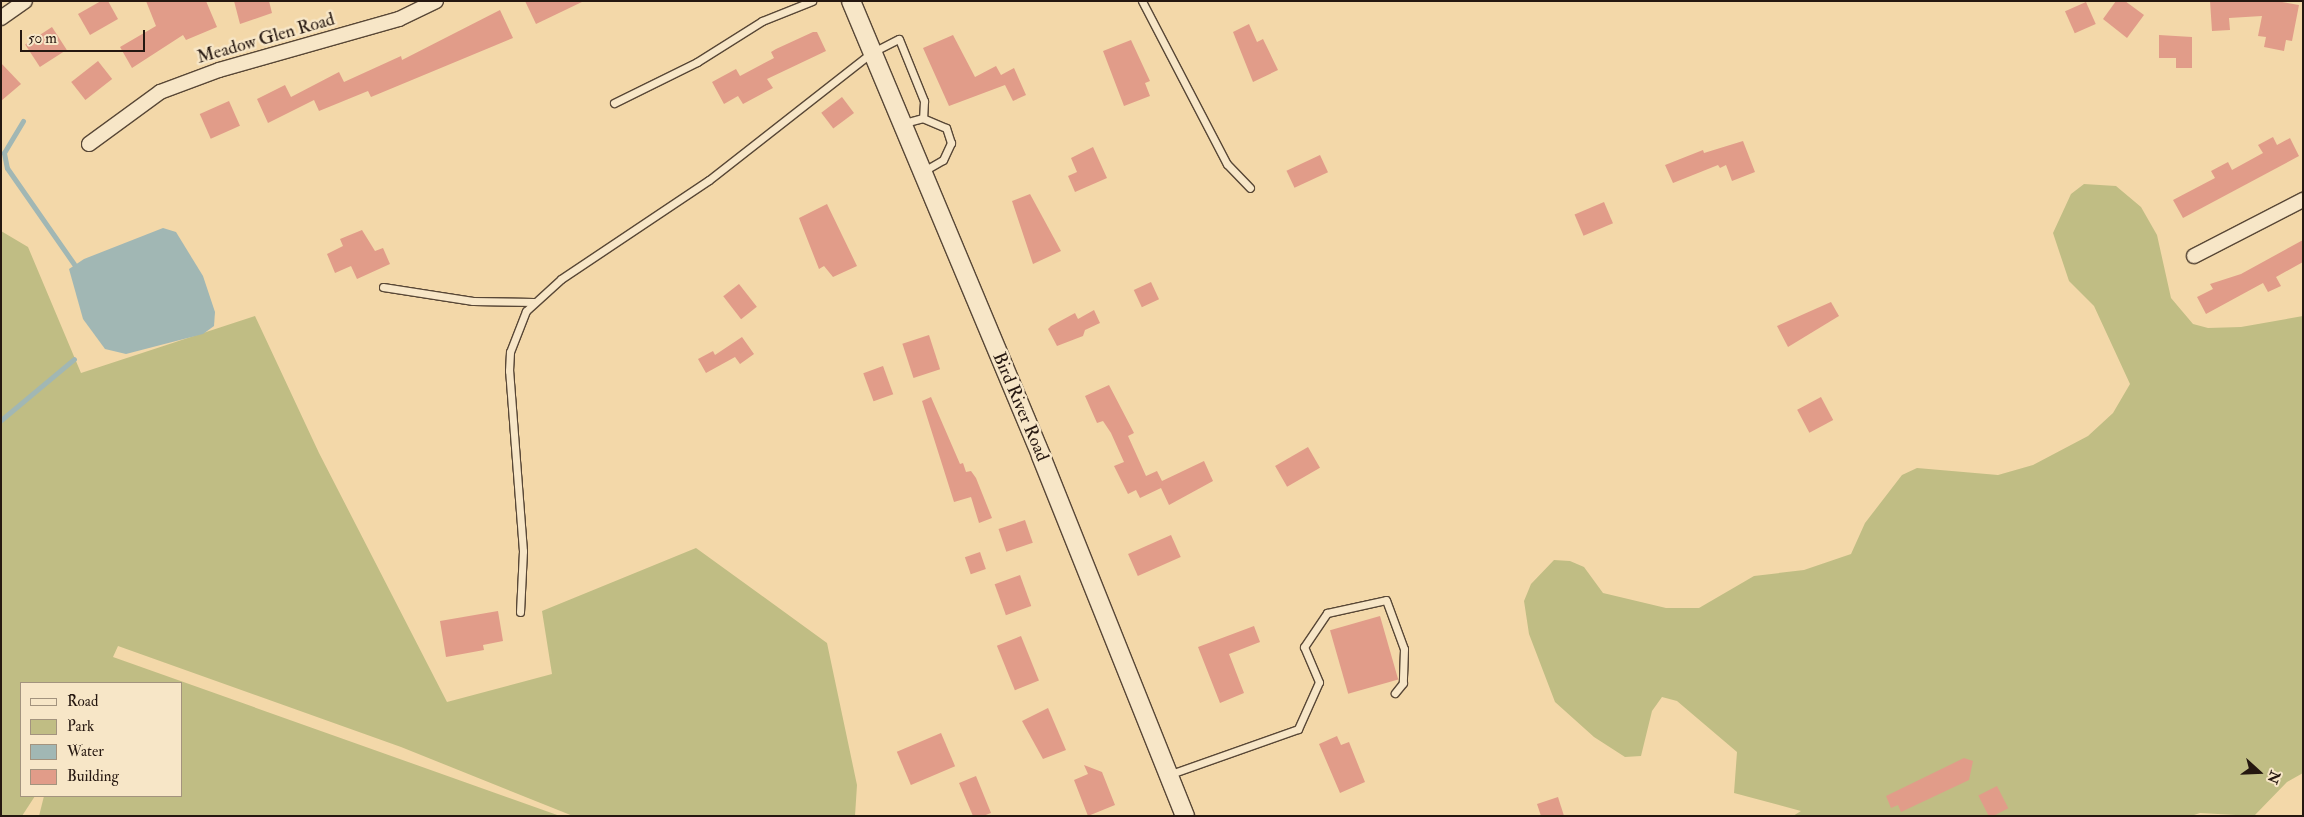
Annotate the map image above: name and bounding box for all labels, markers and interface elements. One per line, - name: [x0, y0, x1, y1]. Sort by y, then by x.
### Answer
- street label: Meadow Glen Road: [195, 9, 337, 69]
- scale bar: [22, 20, 148, 52]
- text: 50 m: [28, 29, 57, 48]
- street label: Bird River Road: [987, 349, 1053, 465]
- legend: [20, 682, 182, 797]
- text: Road: [67, 692, 98, 711]
- text: Park: [67, 717, 94, 736]
- text: Water: [67, 742, 104, 761]
- north arrow: [2234, 747, 2284, 797]
- text: Building: [67, 767, 119, 786]
- text: N: [2263, 768, 2284, 786]

